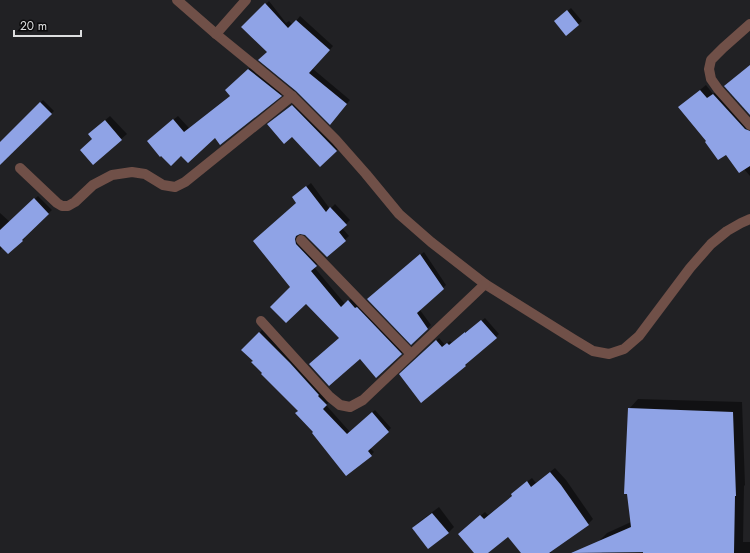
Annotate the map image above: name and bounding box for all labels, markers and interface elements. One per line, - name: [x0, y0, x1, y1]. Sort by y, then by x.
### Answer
- scale bar: [14, 12, 81, 38]
- text: 20 m: [20, 17, 47, 35]

